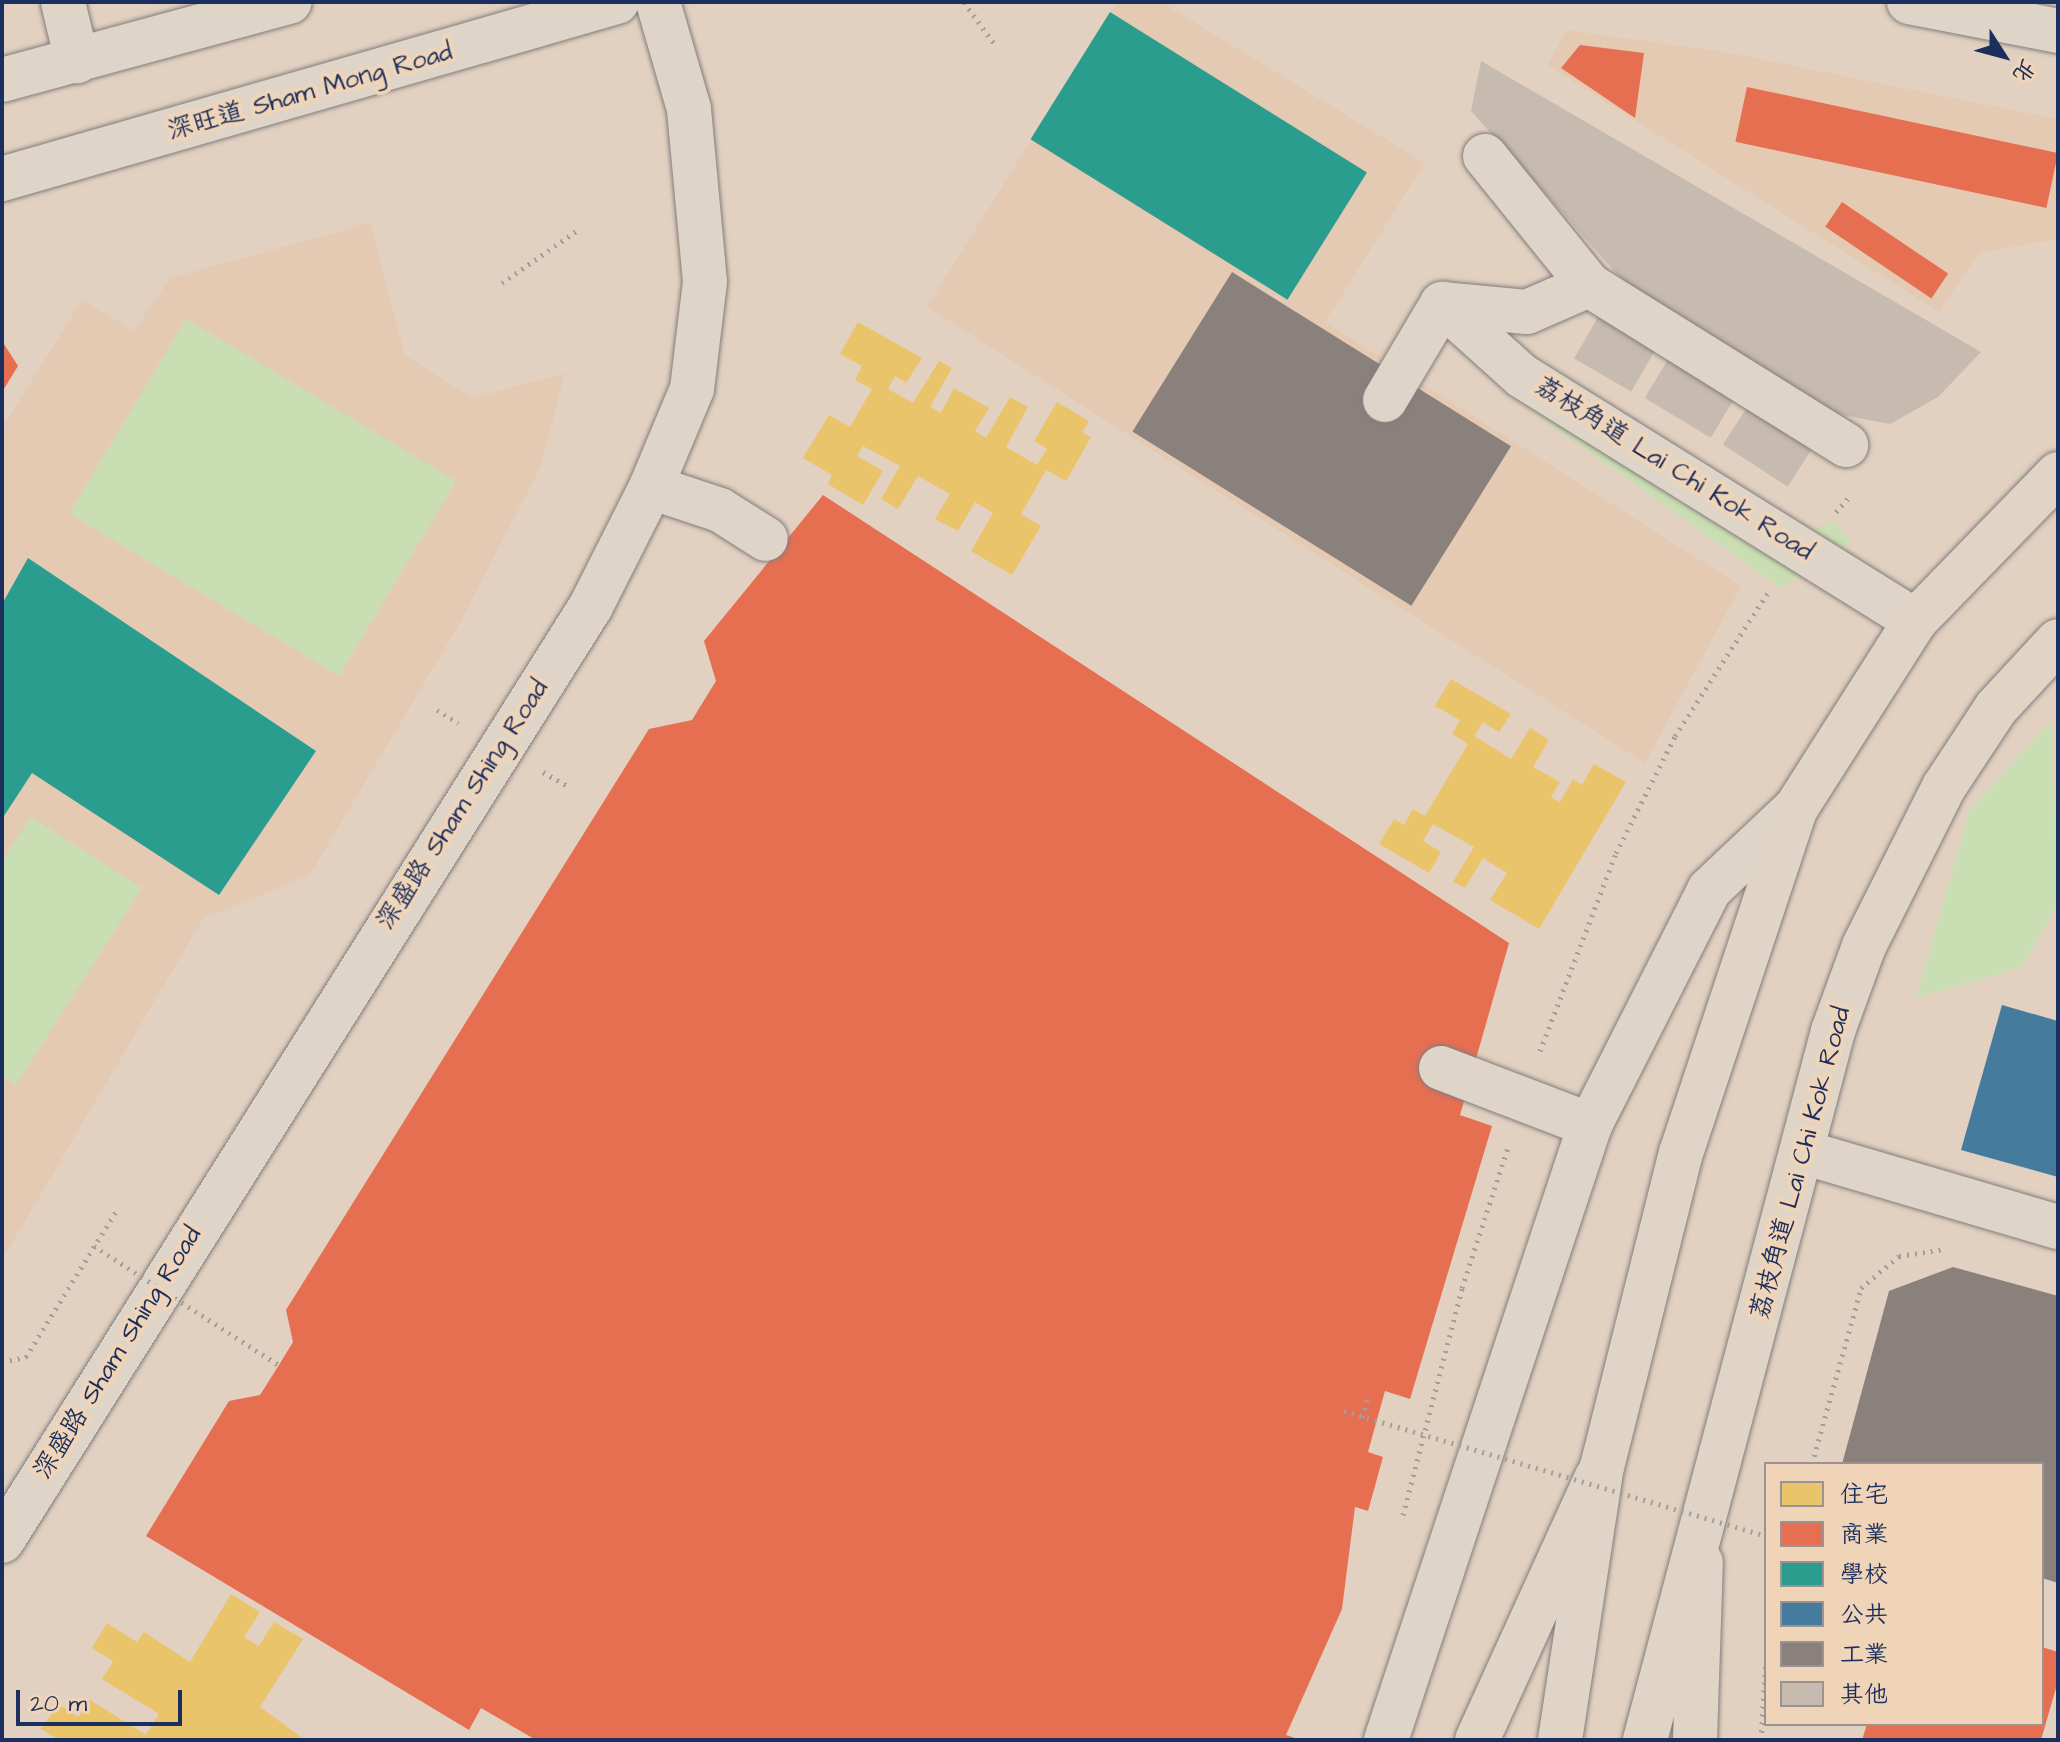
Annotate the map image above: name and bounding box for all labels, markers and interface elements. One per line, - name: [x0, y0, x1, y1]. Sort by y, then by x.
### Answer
- north arrow: [1964, 16, 2044, 96]
- street label: 深旺道 Sham Mong Road: [164, 36, 456, 148]
- text: 北: [2005, 52, 2043, 88]
- street label: 荔枝角道 Lai Chi Kok Road: [1529, 370, 1819, 568]
- street label: 深盛路 Sham Shing Road: [370, 674, 556, 936]
- street label: 荔枝角道 Lai Chi Kok Road: [1744, 1003, 1858, 1323]
- street label: 深盛路 Sham Shing Road: [27, 1221, 209, 1485]
- legend: [1764, 1462, 2044, 1726]
- text: 住宅: [1840, 1478, 1888, 1512]
- text: 商業: [1840, 1518, 1888, 1552]
- text: 學校: [1840, 1558, 1888, 1592]
- text: 公共: [1840, 1598, 1888, 1632]
- text: 工業: [1840, 1638, 1888, 1672]
- scale bar: [20, 1674, 186, 1724]
- text: 其他: [1840, 1678, 1888, 1712]
- text: 20 m: [30, 1687, 87, 1721]

